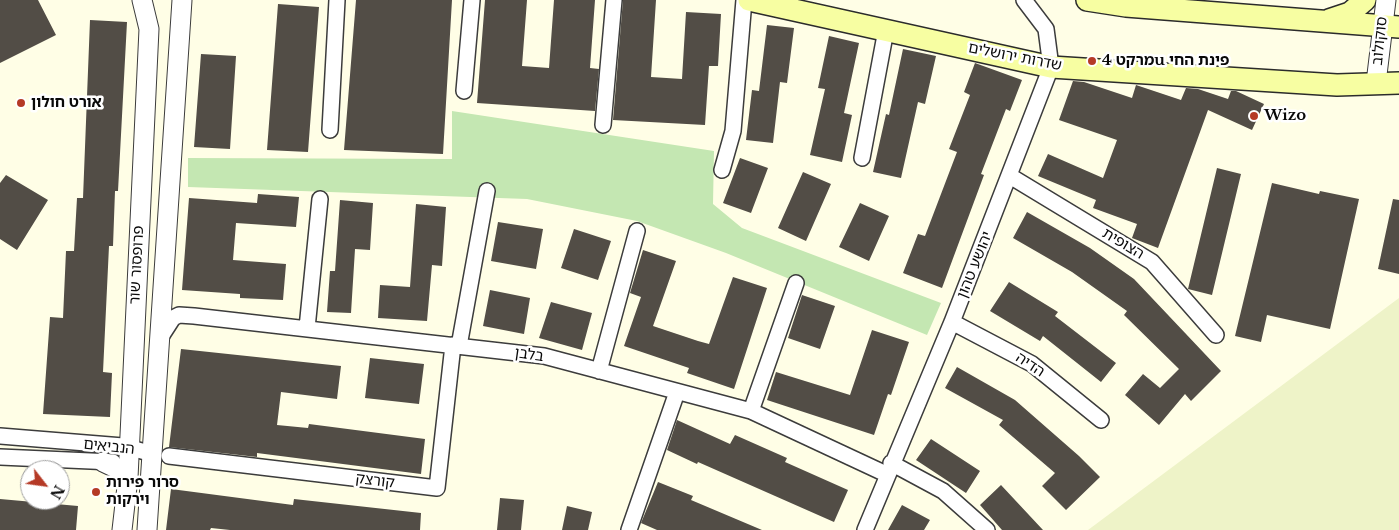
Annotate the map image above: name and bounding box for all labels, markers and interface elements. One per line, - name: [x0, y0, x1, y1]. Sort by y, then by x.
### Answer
- street label: סוקולוב: [1368, 16, 1392, 66]
- street label: שדרות ירושלים: [967, 39, 1063, 75]
- place label: מרקט 4u פינת החי: [1102, 52, 1229, 70]
- marker: מרקט 4u פינת החי: [1086, 55, 1098, 67]
- place label: אורט חולון: [31, 94, 102, 112]
- marker: אורט חולון: [15, 97, 27, 109]
- place label: Wizo: [1264, 107, 1306, 125]
- marker: Wizo: [1248, 110, 1260, 122]
- street label: פרופסור שור: [126, 225, 148, 305]
- street label: הצופית: [1099, 225, 1147, 263]
- street label: יהושע טהון: [953, 229, 997, 301]
- street label: בלבן: [513, 344, 545, 366]
- street label: הדיה: [1012, 349, 1048, 381]
- street label: הנביאים: [82, 435, 136, 459]
- north arrow: [20, 460, 70, 510]
- street label: קורצק: [354, 470, 396, 492]
- place label: סרור פירות וירקות: [106, 474, 179, 509]
- text: N: [46, 482, 68, 502]
- marker: סרור פירות וירקות: [90, 486, 102, 498]

